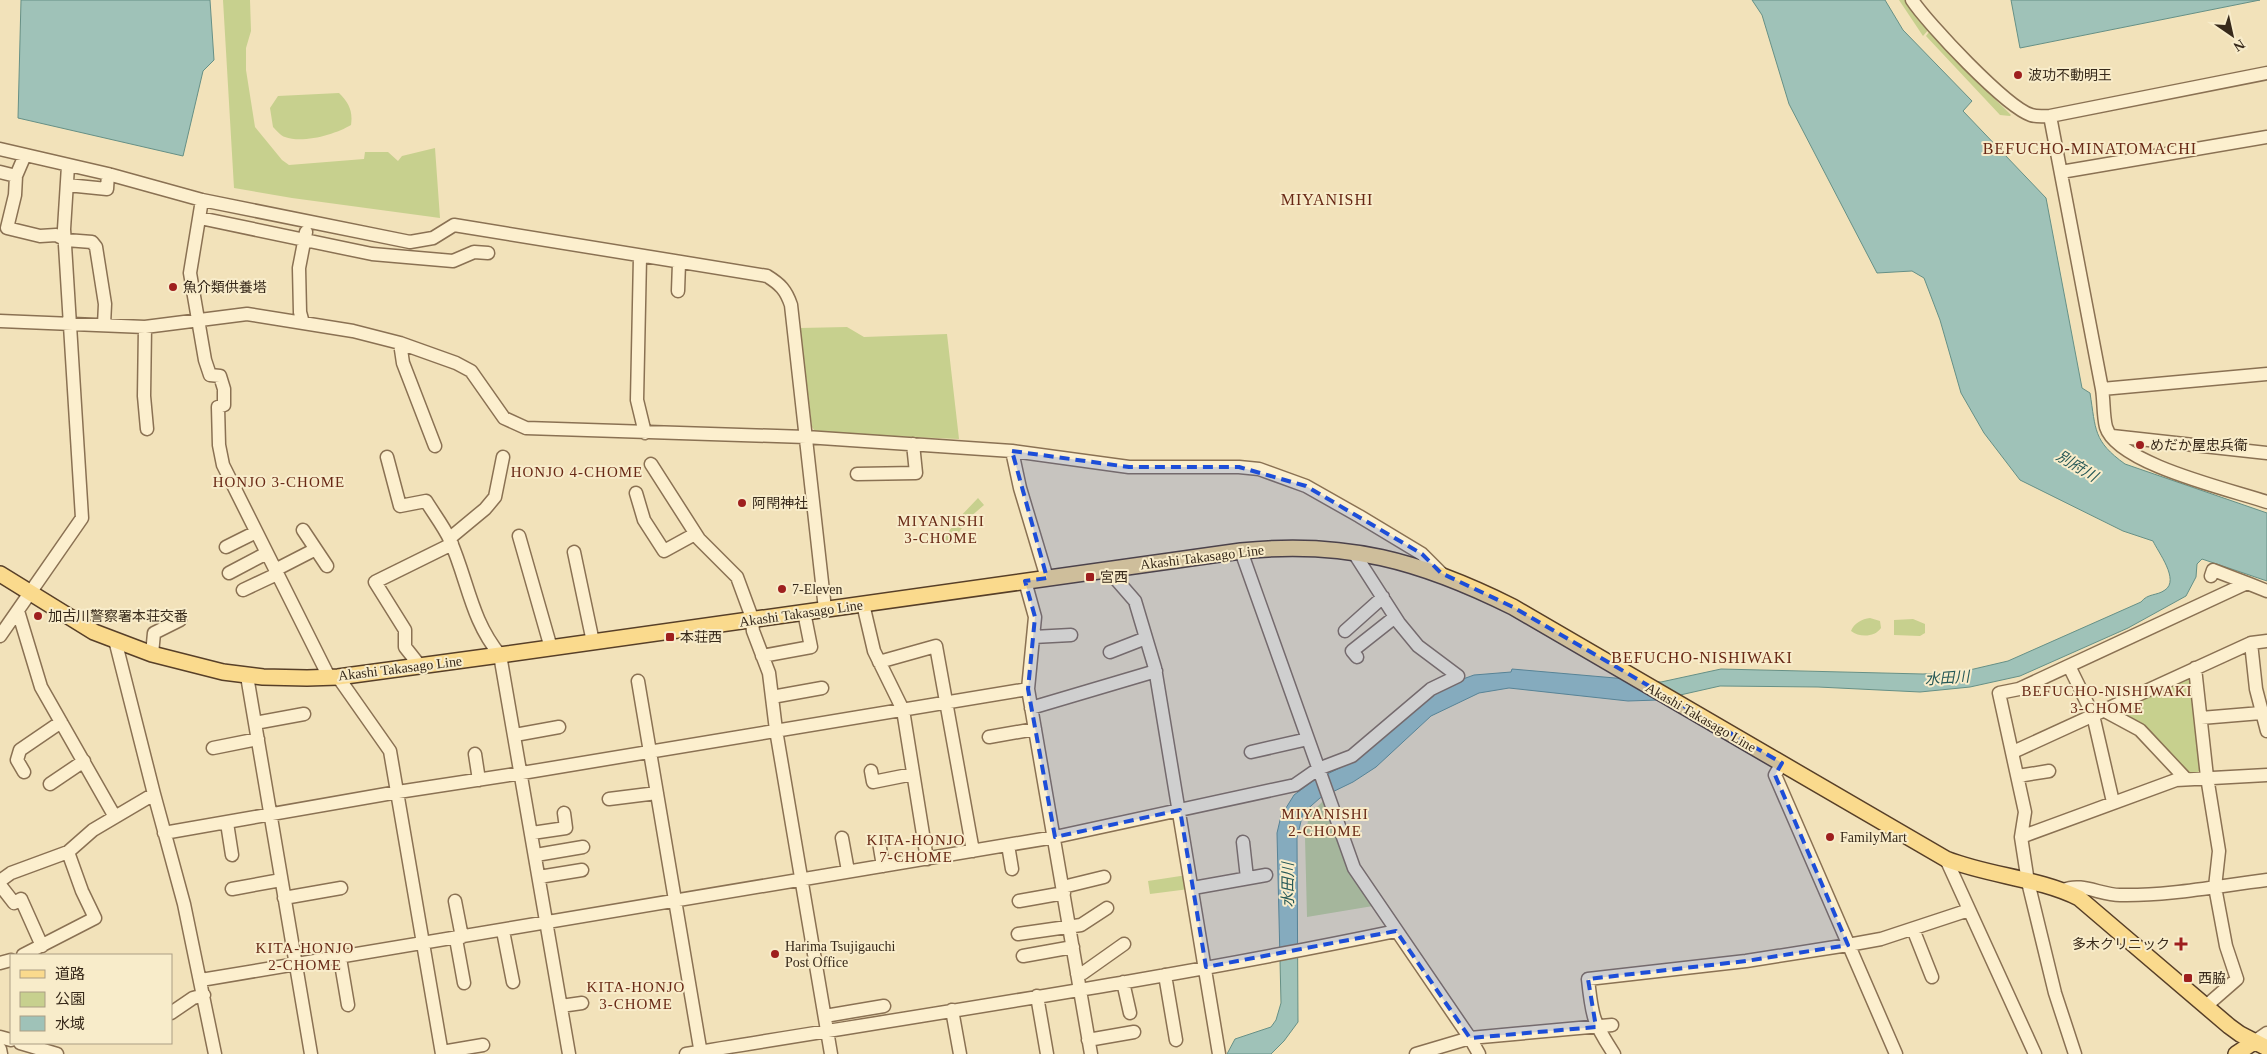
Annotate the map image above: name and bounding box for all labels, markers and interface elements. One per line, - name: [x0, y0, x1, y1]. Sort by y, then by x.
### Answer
- north arrow: [2207, 10, 2257, 60]
- text: N: [2231, 36, 2247, 54]
- place label: 波功不動明王: [2028, 68, 2112, 83]
- marker: 波功不動明王: [2012, 69, 2024, 81]
- district label: BEFUCHO-MINATOMACHI: [1983, 140, 2197, 157]
- district label: MIYANISHI: [1281, 191, 1373, 208]
- place label: 魚介類供養塔: [183, 279, 267, 295]
- marker: 魚介類供養塔: [167, 281, 179, 293]
- place label: めだか屋忠兵衛: [2150, 438, 2248, 453]
- marker: めだか屋忠兵衛: [2134, 439, 2146, 451]
- water label: 別府川: [2054, 448, 2102, 485]
- district label: HONJO 4-CHOME: [511, 464, 643, 480]
- district label: HONJO 3-CHOME: [213, 474, 345, 490]
- place label: 阿閇神社: [752, 496, 808, 511]
- marker: 阿閇神社: [736, 497, 748, 509]
- district label: MIYANISHI 3-CHOME: [897, 513, 985, 546]
- street label: Akashi Takasago Line: [1139, 542, 1265, 573]
- place label: 宮西: [1100, 570, 1128, 585]
- marker: 宮西: [1084, 571, 1096, 583]
- place label: 7-Eleven: [792, 582, 843, 597]
- marker: 7-Eleven: [776, 583, 788, 595]
- street label: Akashi Takasago Line: [738, 597, 864, 630]
- place label: 加古川警察署本荘交番: [48, 609, 188, 624]
- marker: 加古川警察署本荘交番: [32, 610, 44, 622]
- place label: 本荘西: [680, 630, 722, 645]
- marker: 本荘西: [664, 631, 676, 643]
- district label: BEFUCHO-NISHIWAKI: [1611, 649, 1793, 666]
- street label: Akashi Takasago Line: [337, 653, 463, 684]
- water label: 水田川: [1924, 668, 1972, 688]
- street label: Akashi Takasago Line: [1643, 680, 1759, 755]
- district label: BEFUCHO-NISHIWAKI 3-CHOME: [2021, 683, 2193, 716]
- district label: MIYANISHI 2-CHOME: [1281, 806, 1369, 839]
- place label: FamilyMart: [1840, 830, 1907, 845]
- marker: FamilyMart: [1824, 831, 1836, 843]
- district label: KITA-HONJO 7-CHOME: [867, 832, 965, 865]
- water label: 水田川: [1280, 861, 1296, 908]
- place label: 多木クリニック: [2072, 937, 2170, 952]
- marker: 多木クリニック: [2174, 937, 2188, 951]
- place label: Harima Tsujigauchi Post Office: [785, 939, 895, 970]
- district label: KITA-HONJO 2-CHOME: [256, 940, 354, 973]
- marker: Harima Tsujigauchi Post Office: [769, 948, 781, 960]
- legend: [10, 954, 172, 1044]
- text: 道路: [55, 966, 85, 982]
- place label: 西脇: [2198, 971, 2226, 986]
- marker: 西脇: [2182, 972, 2194, 984]
- district label: KITA-HONJO 3-CHOME: [587, 979, 685, 1012]
- text: 公園: [55, 991, 85, 1007]
- text: 水域: [55, 1016, 85, 1032]

